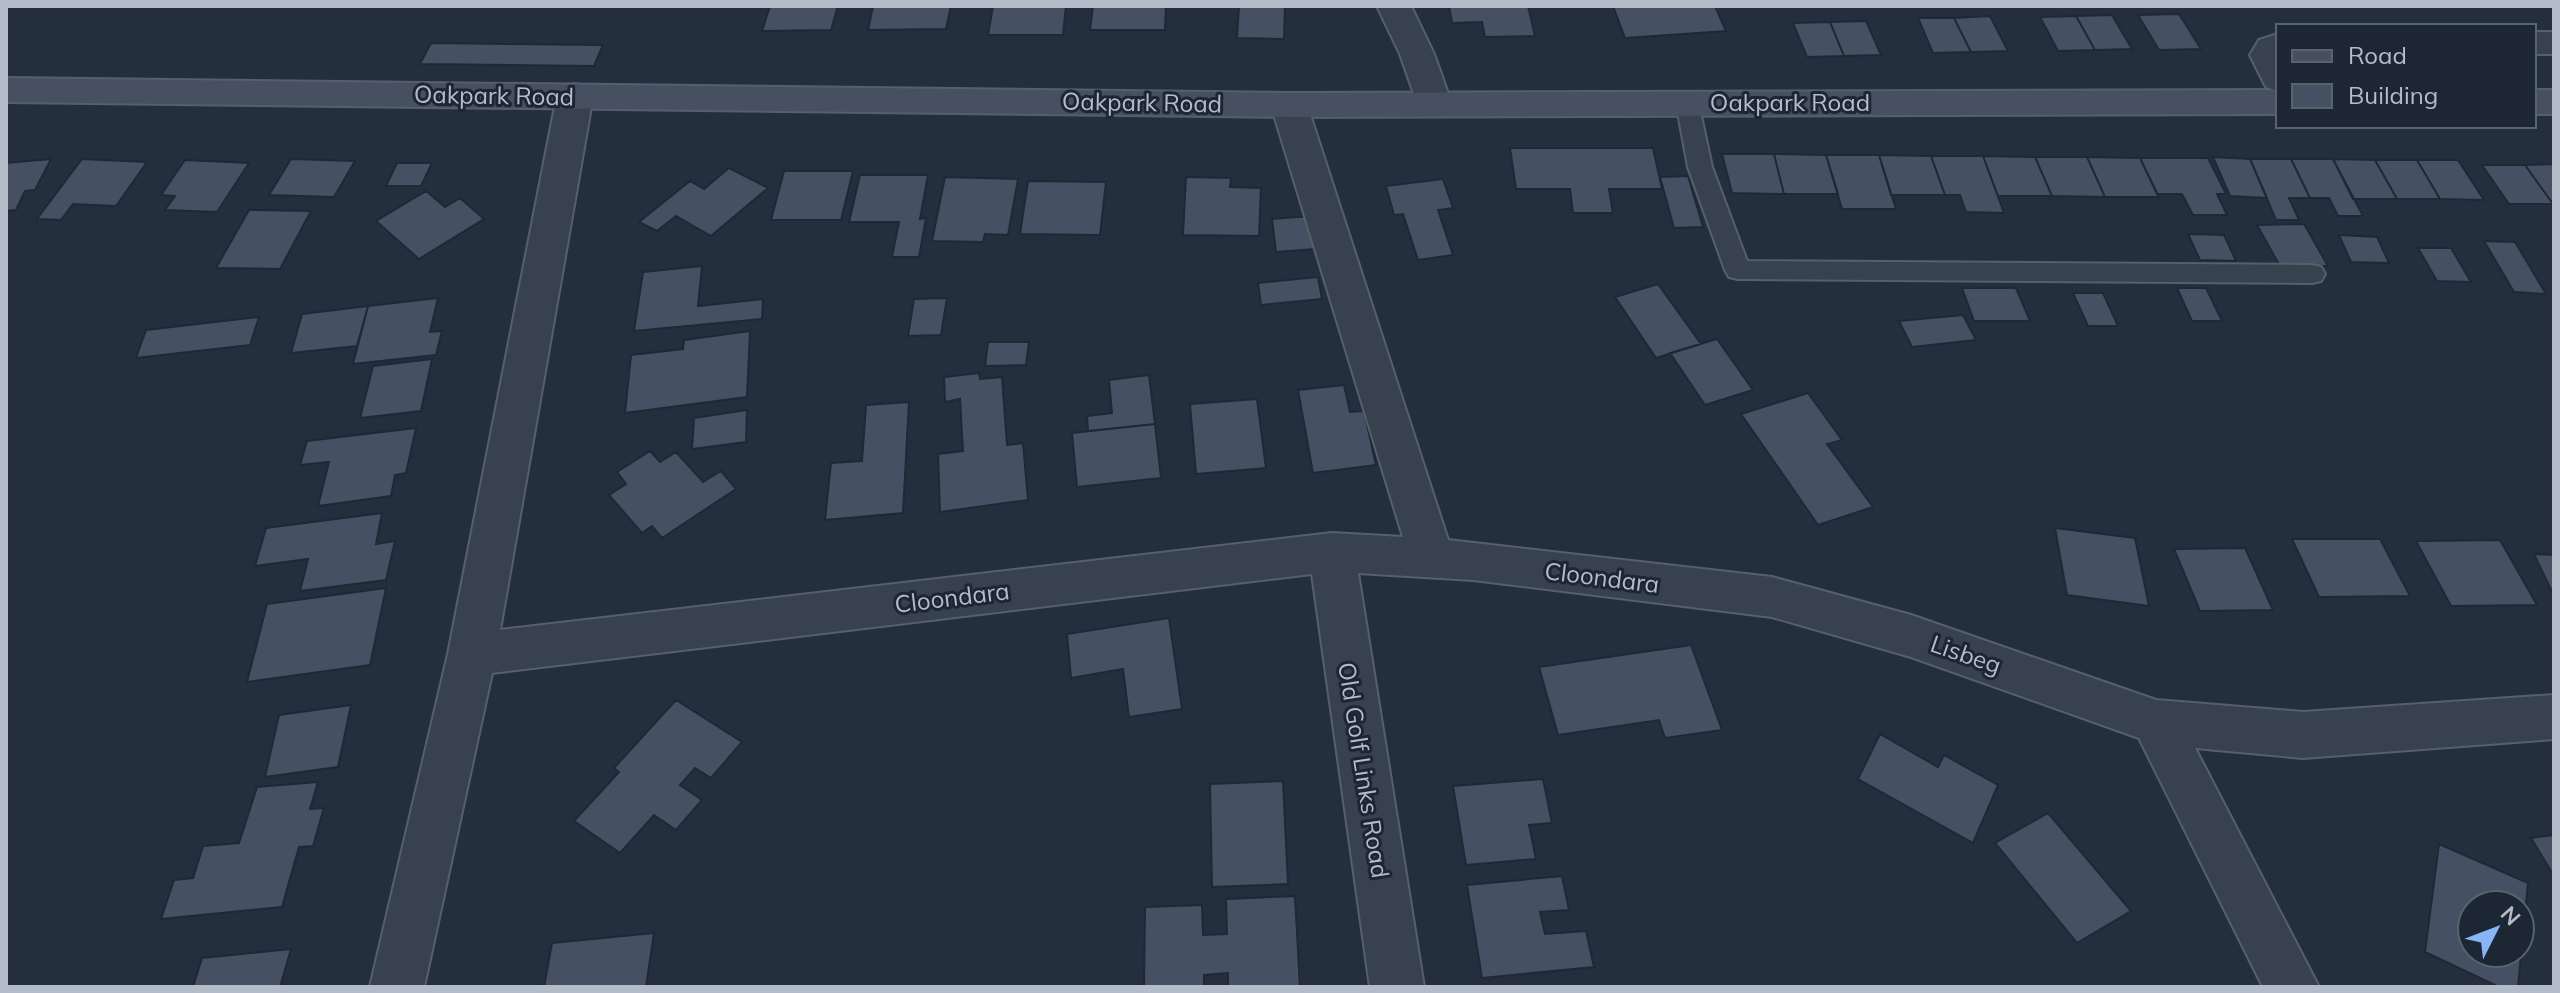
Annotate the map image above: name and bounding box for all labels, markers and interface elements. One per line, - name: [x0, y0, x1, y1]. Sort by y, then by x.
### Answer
- legend: [2276, 24, 2536, 128]
- text: Road: [2348, 40, 2407, 70]
- street label: Oakpark Road: [414, 79, 574, 111]
- text: Building: [2348, 80, 2438, 110]
- street label: Oakpark Road: [1062, 86, 1222, 118]
- street label: Oakpark Road: [1710, 87, 1870, 117]
- street label: Cloondara: [1543, 555, 1661, 599]
- street label: Cloondara: [893, 575, 1011, 619]
- street label: Lisbeg: [1927, 628, 2005, 680]
- street label: Old Golf Links Road: [1332, 660, 1396, 880]
- north arrow: [2456, 889, 2536, 969]
- text: N: [2495, 900, 2527, 931]

